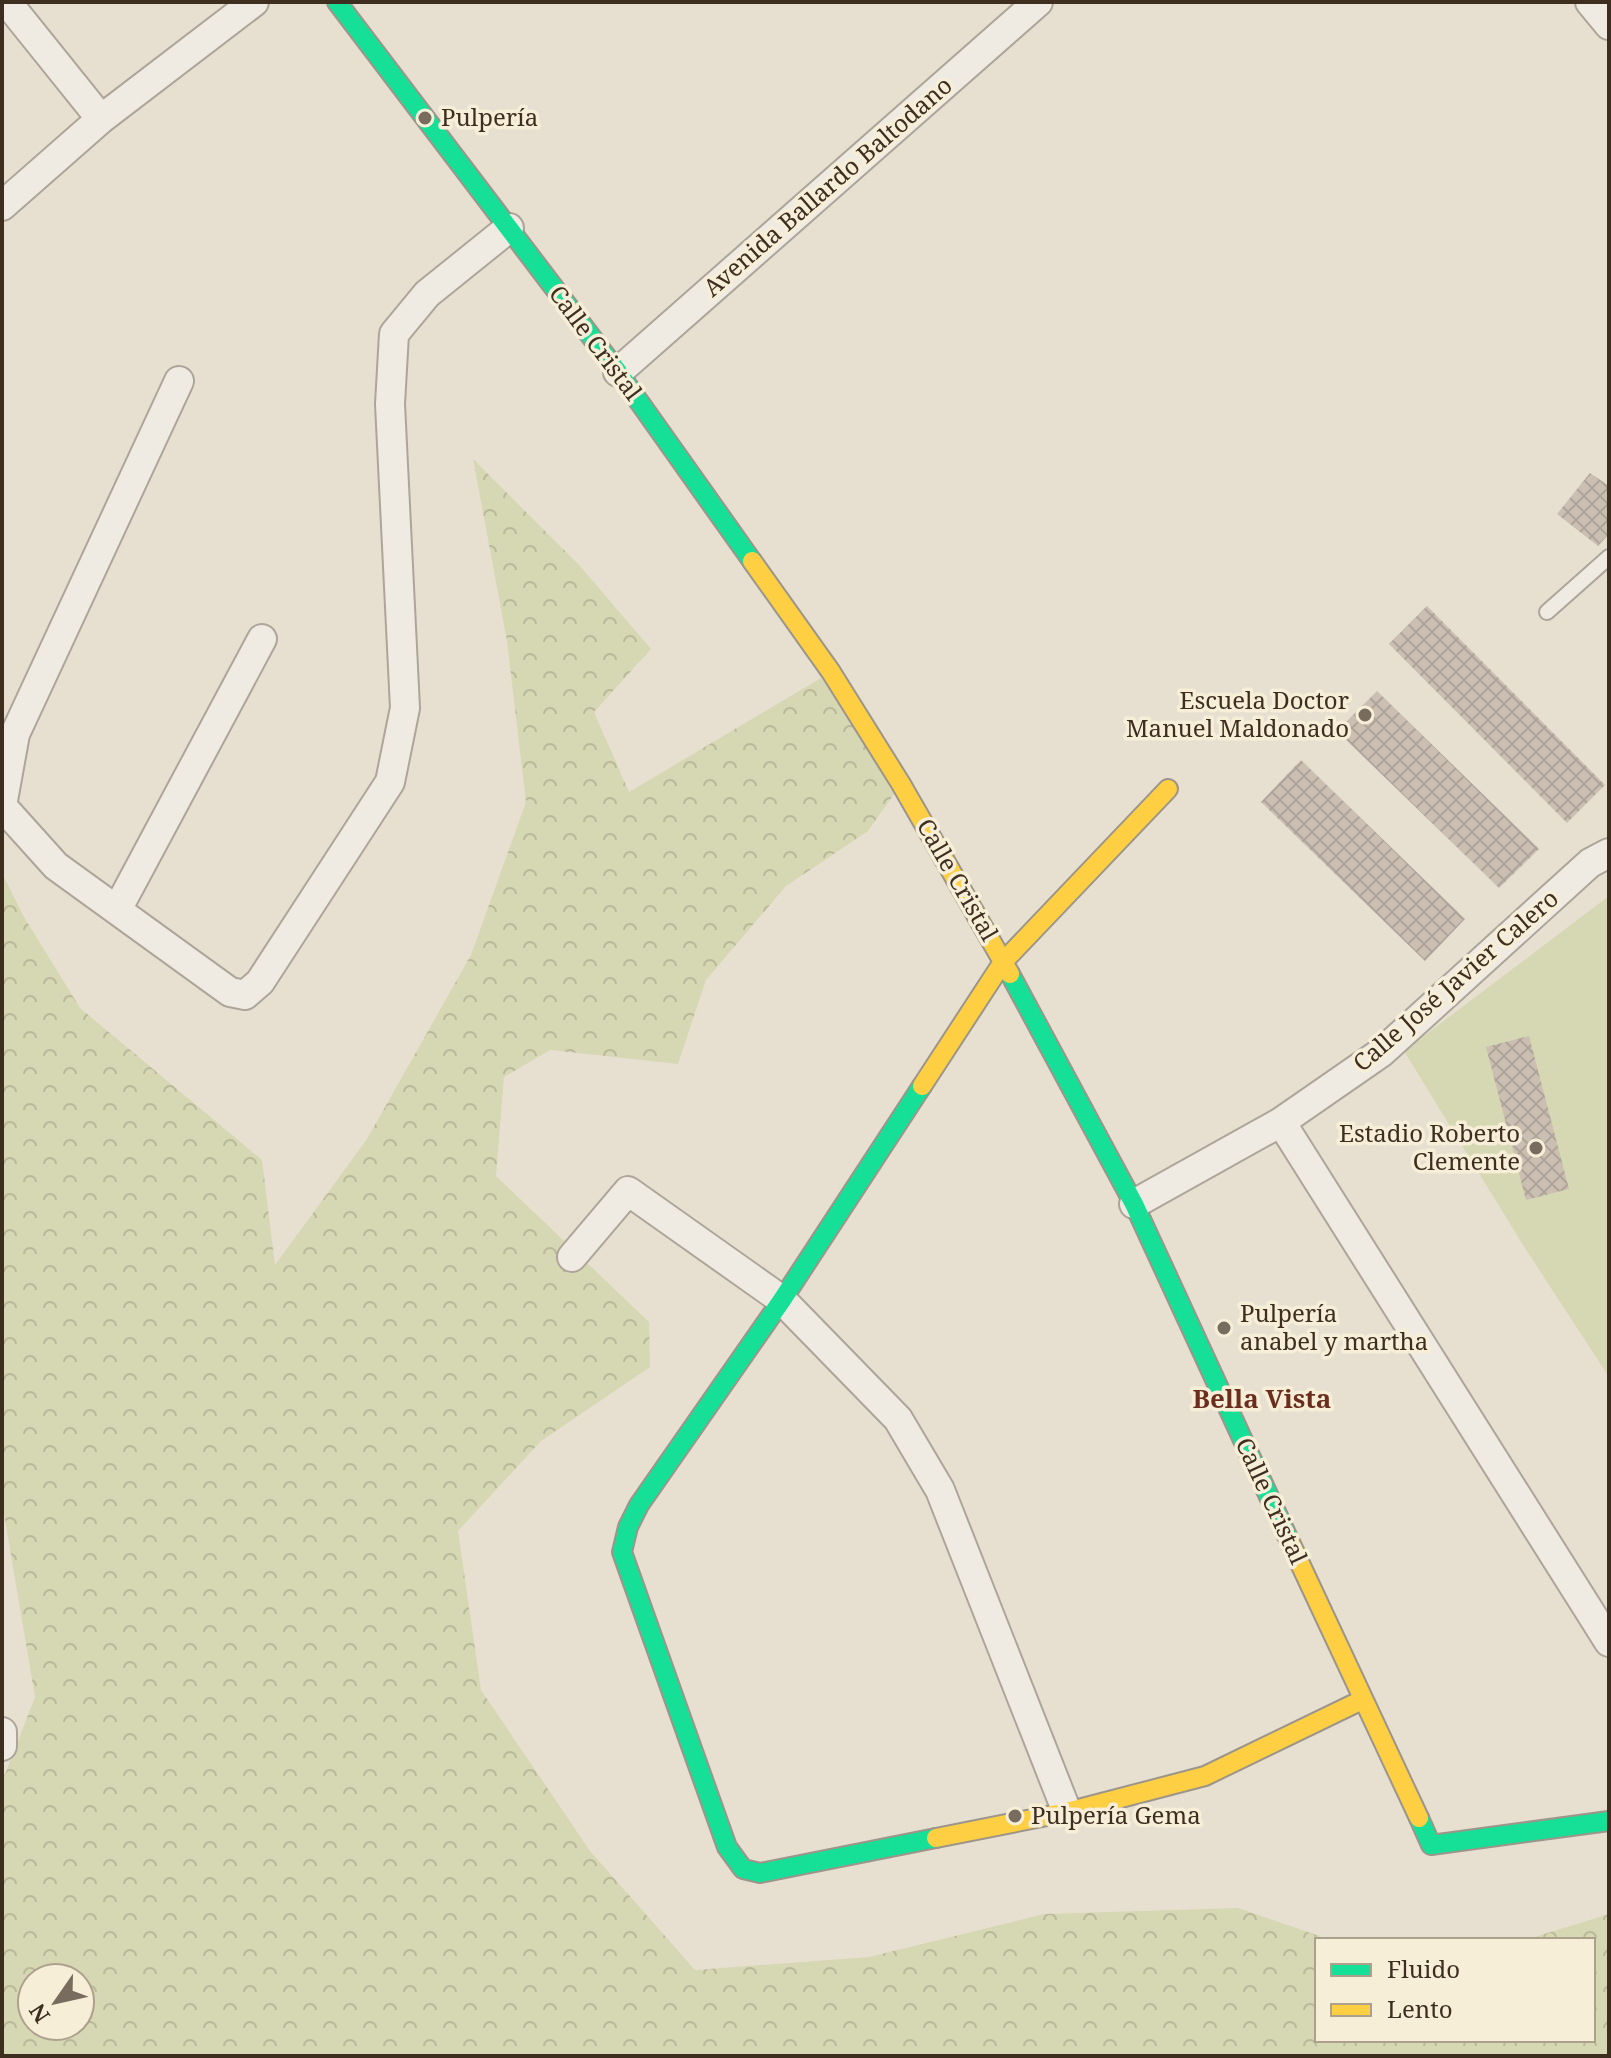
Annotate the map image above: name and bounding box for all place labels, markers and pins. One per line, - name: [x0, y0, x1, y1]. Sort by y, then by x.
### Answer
- place label: Pulpería: [441, 100, 538, 133]
- marker: Pulpería: [416, 109, 434, 127]
- place label: Escuela Doctor Manuel Maldonado: [1126, 683, 1349, 744]
- marker: Escuela Doctor Manuel Maldonado: [1356, 706, 1374, 724]
- place label: Estadio Roberto Clemente: [1339, 1116, 1520, 1177]
- marker: Estadio Roberto Clemente: [1527, 1139, 1545, 1157]
- place label: Pulpería anabel y martha: [1240, 1296, 1428, 1357]
- marker: Pulpería anabel y martha: [1215, 1319, 1233, 1337]
- place label: Pulpería Gema: [1031, 1798, 1201, 1831]
- marker: Pulpería Gema: [1006, 1807, 1024, 1825]

